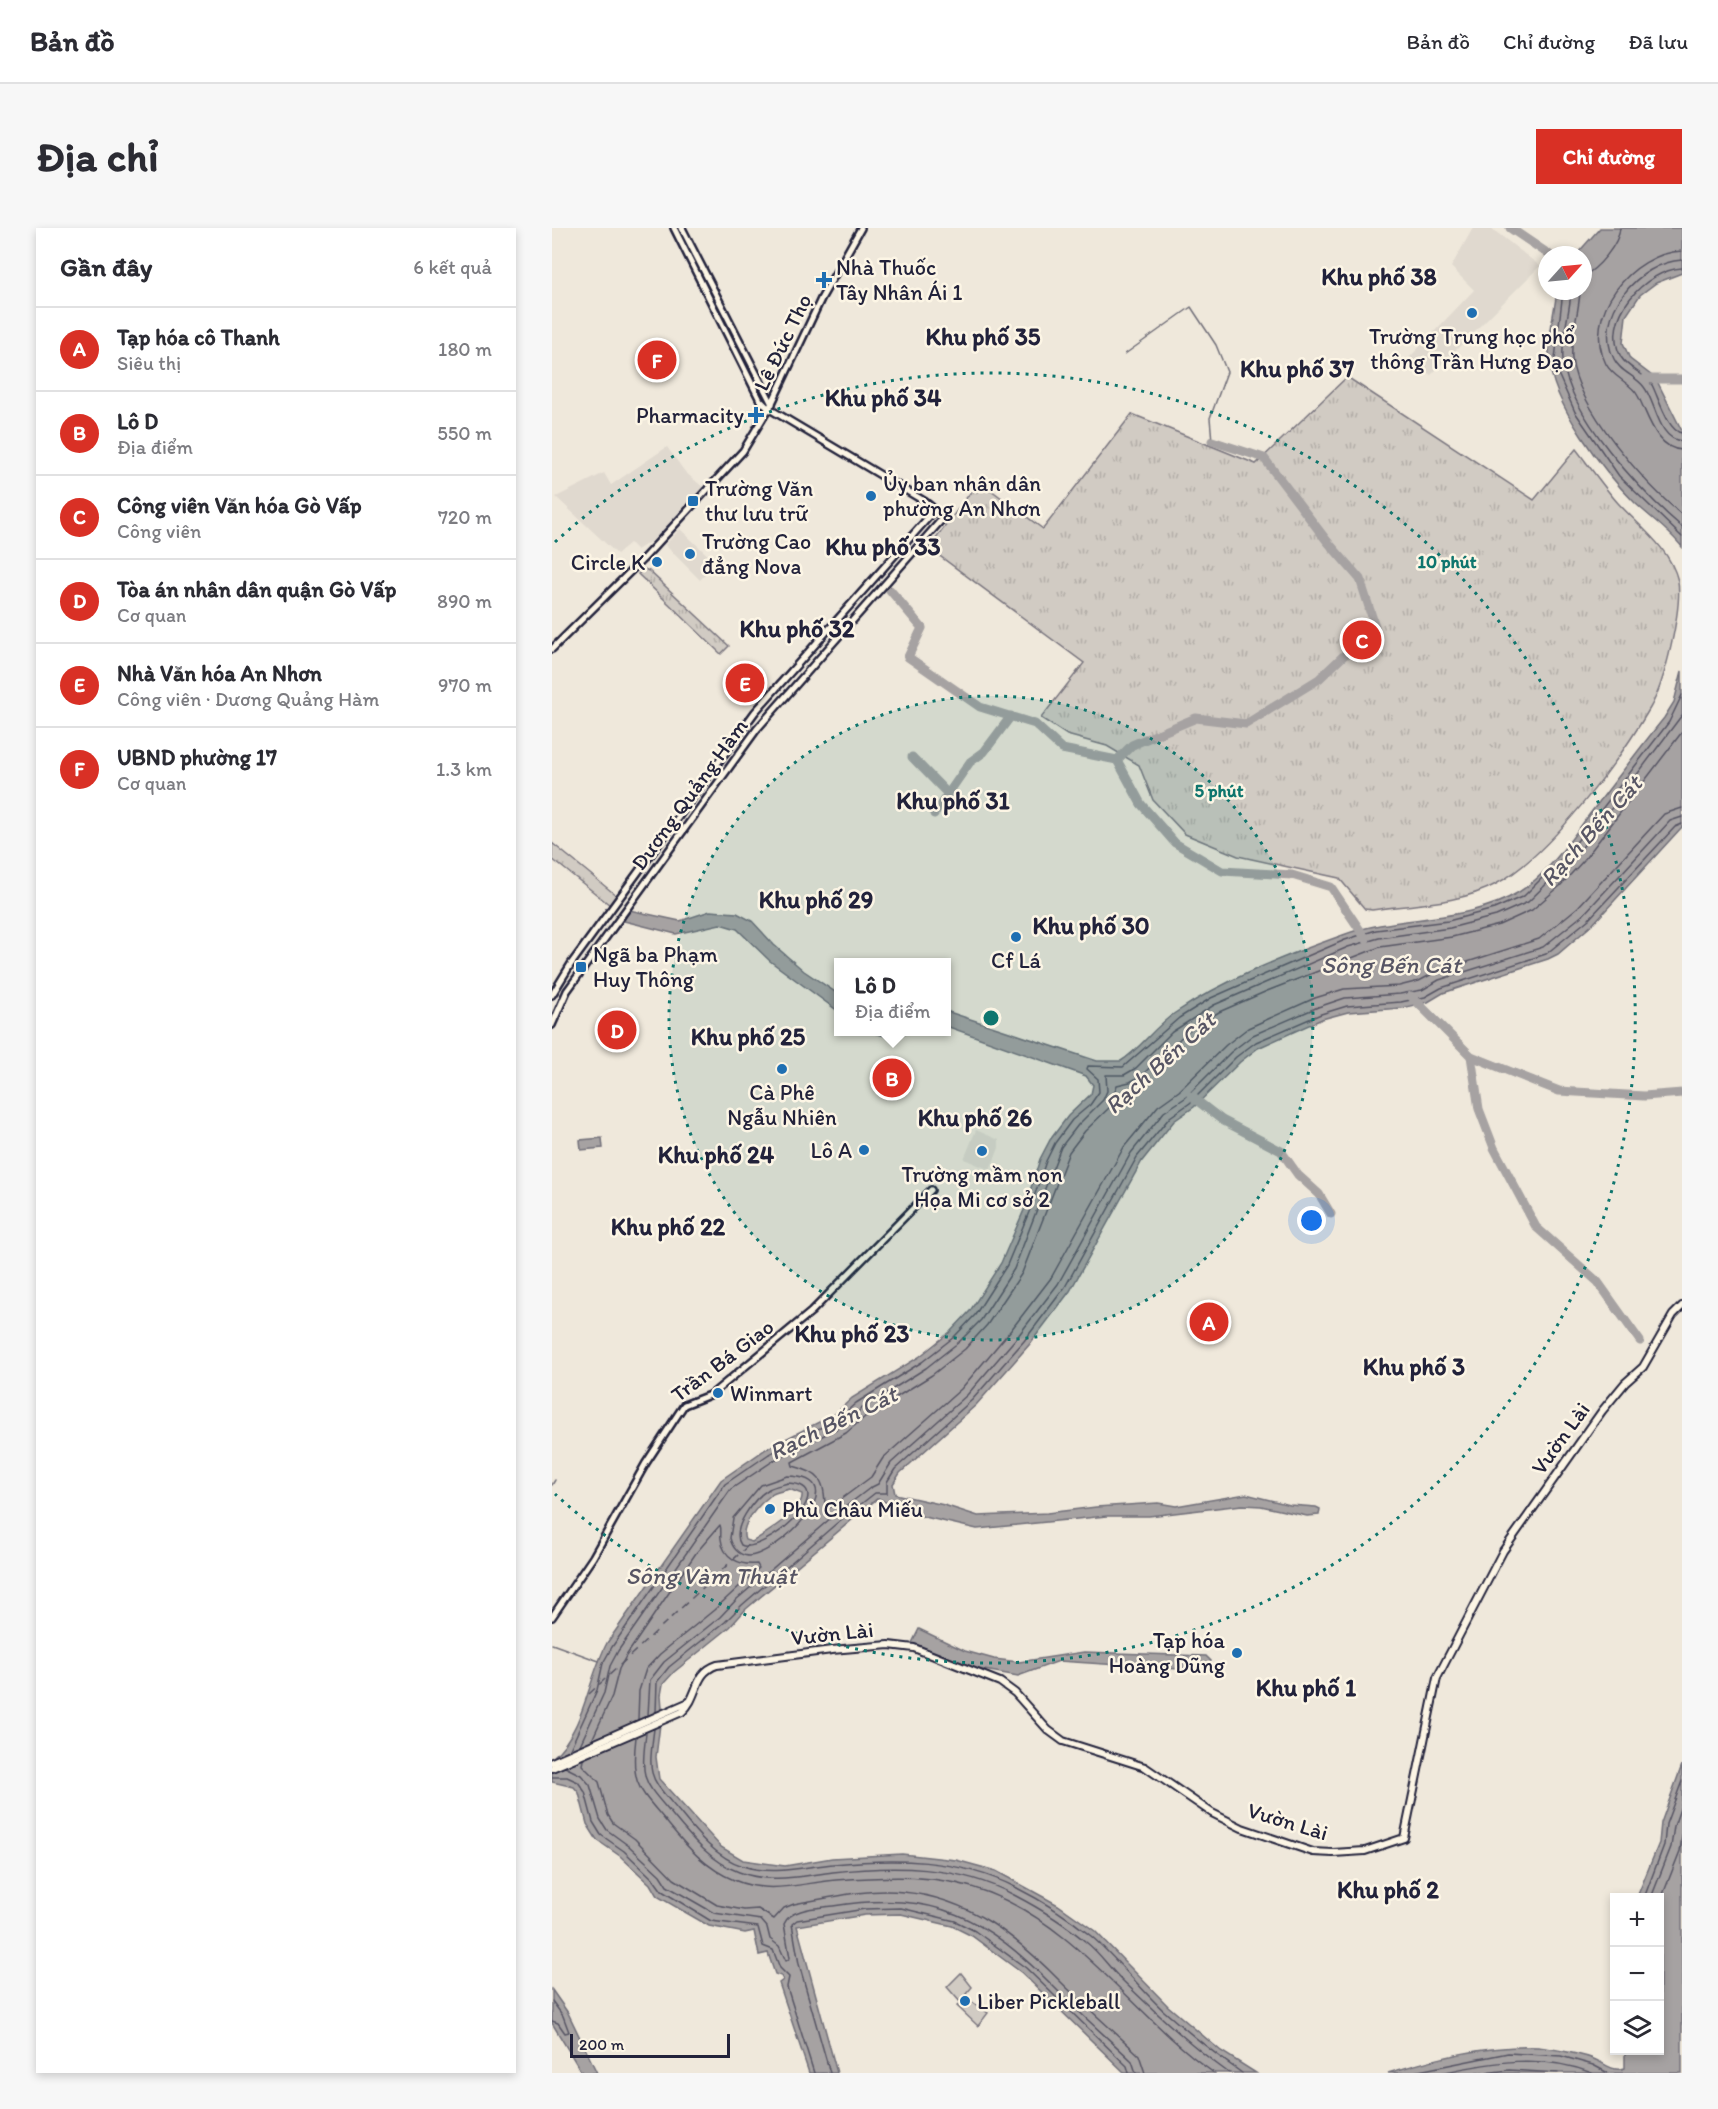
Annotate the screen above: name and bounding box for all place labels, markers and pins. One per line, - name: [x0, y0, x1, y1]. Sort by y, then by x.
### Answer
- place label: Nhà Thuốc Tây Nhân Ái 1: [836, 254, 963, 306]
- marker: Nhà Thuốc Tây Nhân Ái 1: [817, 273, 831, 287]
- marker: Trường Trung học phổ thông Trần Hưng Đạo: [1465, 306, 1479, 320]
- place label: Trường Trung học phổ thông Trần Hưng Đạo: [1369, 323, 1575, 375]
- pin: F: [638, 338, 676, 382]
- place label: Pharmacity: [636, 402, 745, 429]
- marker: Pharmacity: [749, 408, 763, 422]
- place label: Ủy ban nhân dân phường An Nhơn: [883, 469, 1041, 522]
- place label: Trường Văn thư lưu trữ: [705, 475, 814, 527]
- marker: Ủy ban nhân dân phường An Nhơn: [864, 489, 878, 503]
- marker: Trường Văn thư lưu trữ: [686, 494, 700, 508]
- place label: Trường Cao đẳng Nova: [702, 528, 811, 580]
- marker: Trường Cao đẳng Nova: [683, 547, 697, 561]
- place label: Circle K: [571, 549, 645, 576]
- marker: Circle K: [650, 555, 664, 569]
- pin: C: [1342, 618, 1382, 662]
- pin: E: [726, 660, 764, 706]
- marker: Cf Lá: [1009, 930, 1023, 944]
- place label: Ngã ba Phạm Huy Thông: [593, 941, 718, 993]
- place label: Cf Lá: [991, 947, 1042, 974]
- marker: Ngã ba Phạm Huy Thông: [574, 960, 588, 974]
- pin: D: [598, 1008, 636, 1052]
- centre of rings: [981, 1008, 1001, 1028]
- pin: B: [872, 1056, 912, 1100]
- marker: Cà Phê Ngẫu Nhiên: [775, 1062, 789, 1076]
- place label: Cà Phê Ngẫu Nhiên: [727, 1079, 837, 1131]
- place label: Lô A: [811, 1137, 852, 1164]
- marker: Lô A: [857, 1143, 871, 1157]
- marker: Trường mầm non Họa Mi cơ sở 2: [975, 1144, 989, 1158]
- place label: Trường mầm non Họa Mi cơ sở 2: [901, 1161, 1063, 1213]
- pin: A: [1190, 1300, 1228, 1344]
- place label: Winmart: [730, 1380, 812, 1407]
- marker: Winmart: [711, 1386, 725, 1400]
- place label: Phù Châu Miếu: [782, 1496, 923, 1523]
- marker: Phù Châu Miếu: [763, 1502, 777, 1516]
- place label: Tạp hóa Hoàng Dũng: [1109, 1627, 1226, 1679]
- marker: Tạp hóa Hoàng Dũng: [1230, 1646, 1244, 1660]
- place label: Liber Pickleball: [977, 1988, 1120, 2015]
- marker: Liber Pickleball: [958, 1994, 972, 2008]

